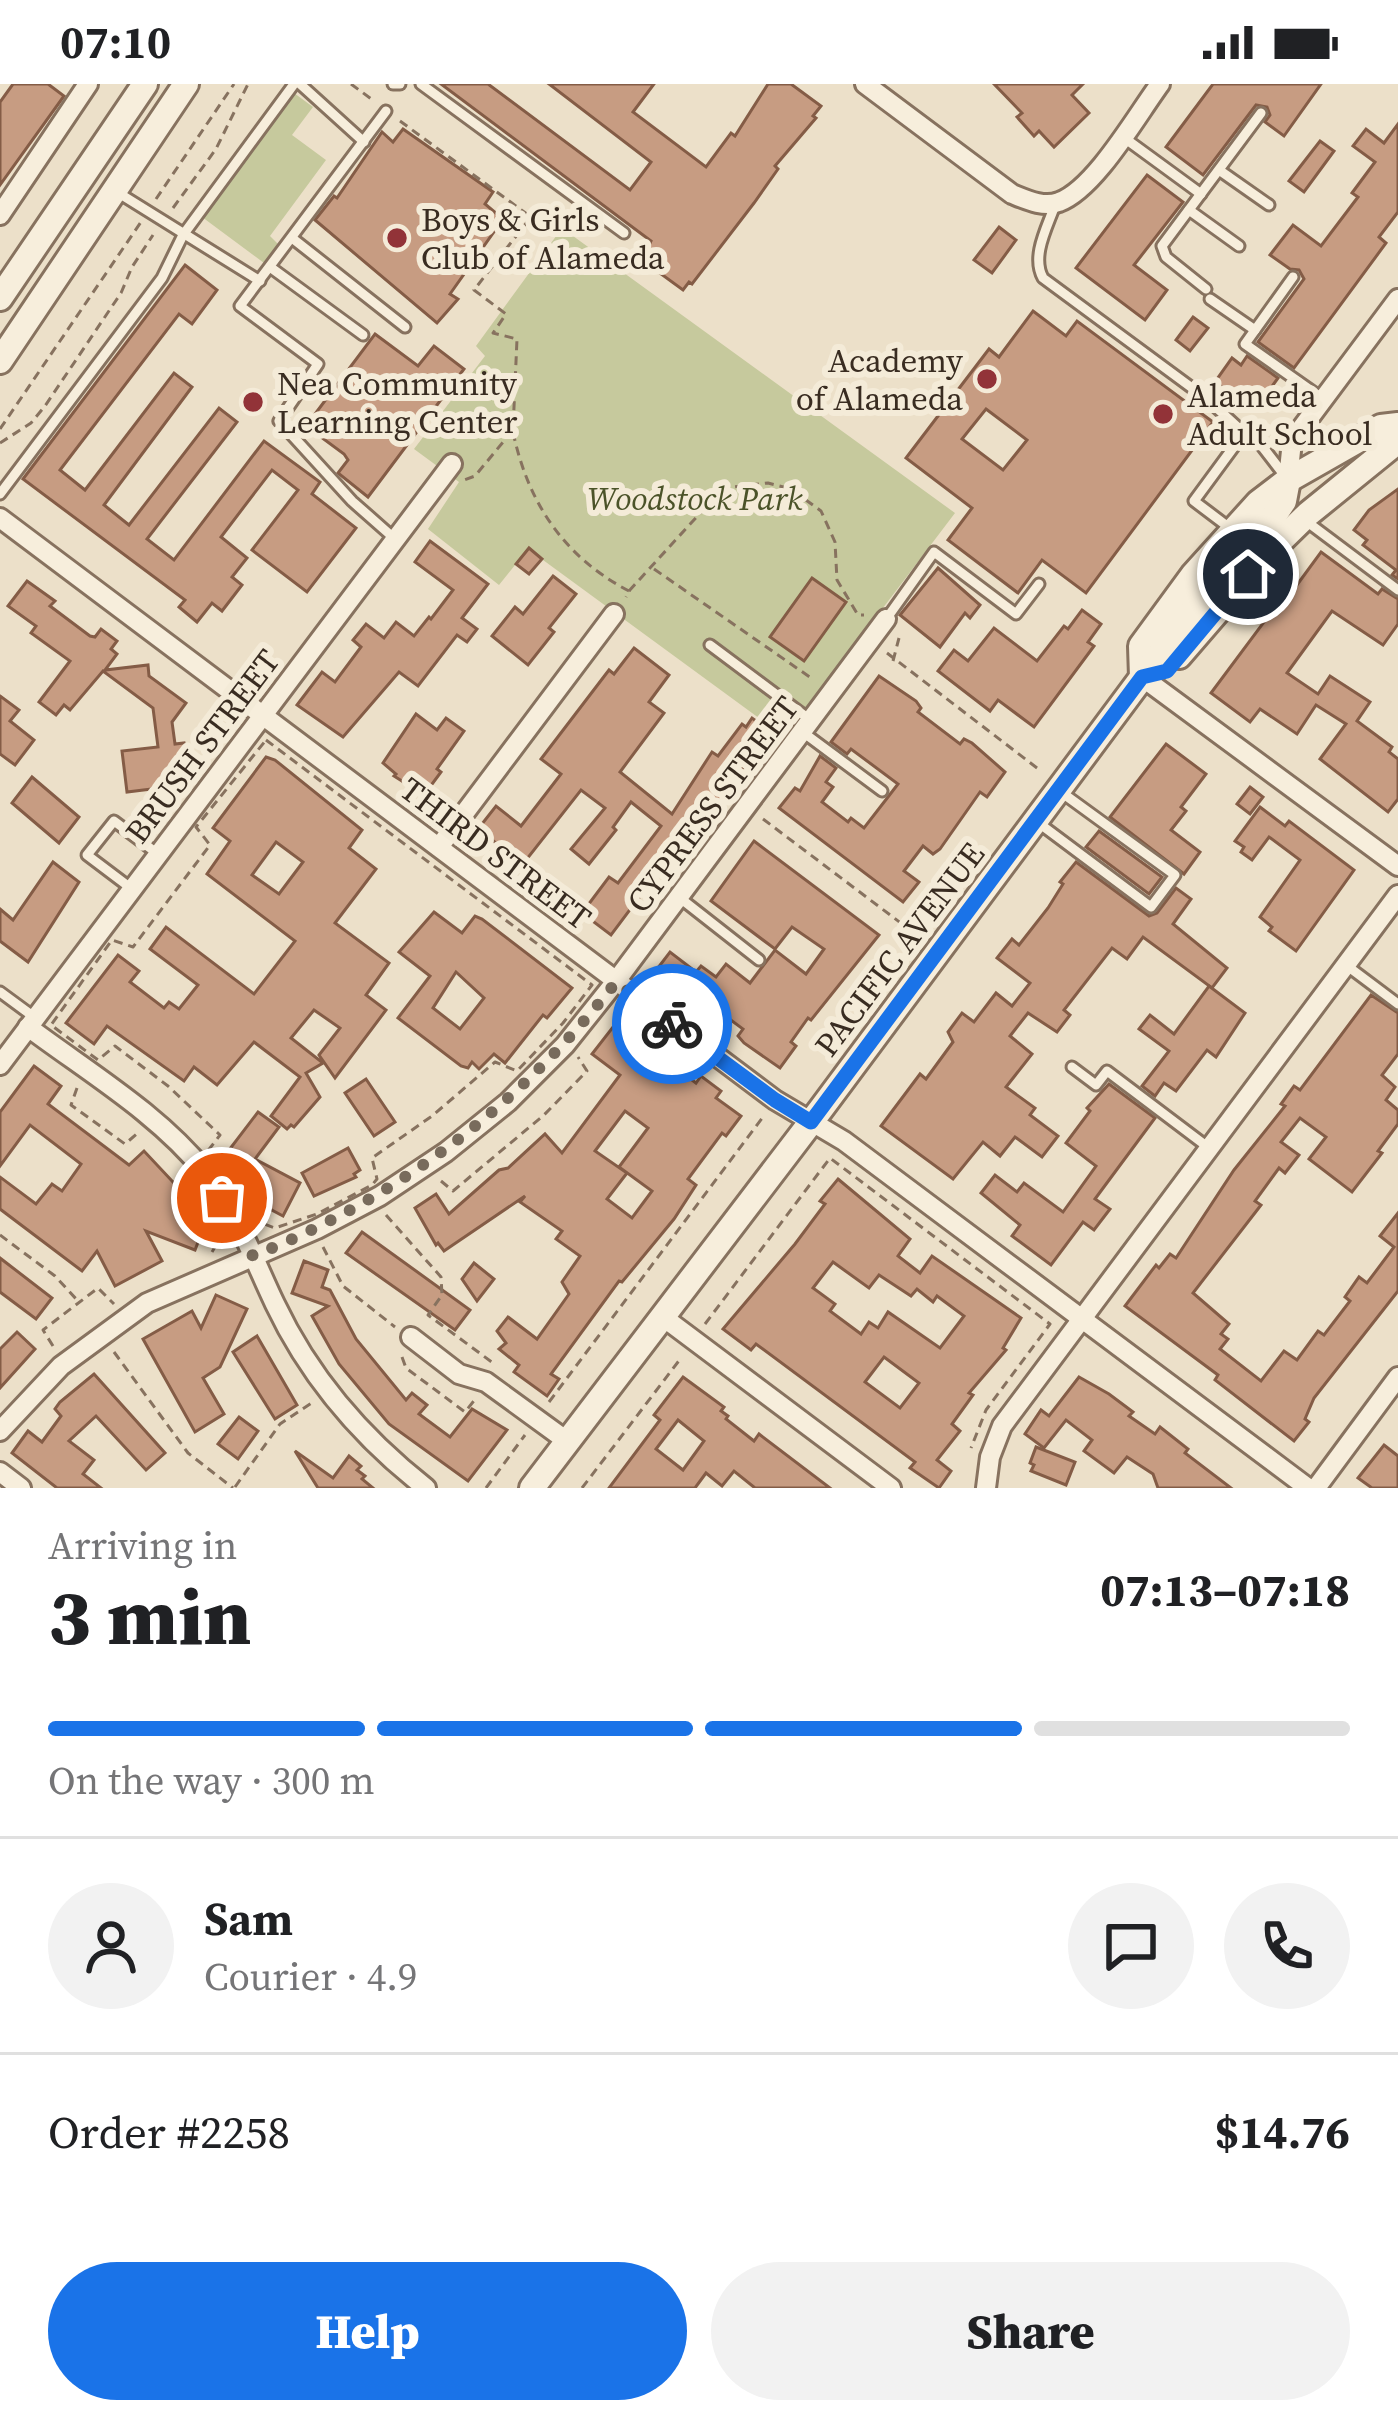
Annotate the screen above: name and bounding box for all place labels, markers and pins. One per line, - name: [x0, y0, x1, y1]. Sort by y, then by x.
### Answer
- place label: Boys & Girls Club of Alameda: [421, 197, 665, 280]
- marker: Boys & Girls Club of Alameda: [384, 225, 410, 251]
- place label: Academy of Alameda: [796, 338, 963, 421]
- place label: Nea Community Learning Center: [277, 361, 517, 444]
- marker: Academy of Alameda: [974, 366, 1000, 392]
- place label: Alameda Adult School: [1187, 373, 1372, 456]
- marker: Nea Community Learning Center: [240, 389, 266, 415]
- marker: Alameda Adult School: [1150, 401, 1176, 427]
- pin: [1197, 523, 1299, 625]
- pin: [171, 1147, 273, 1249]

